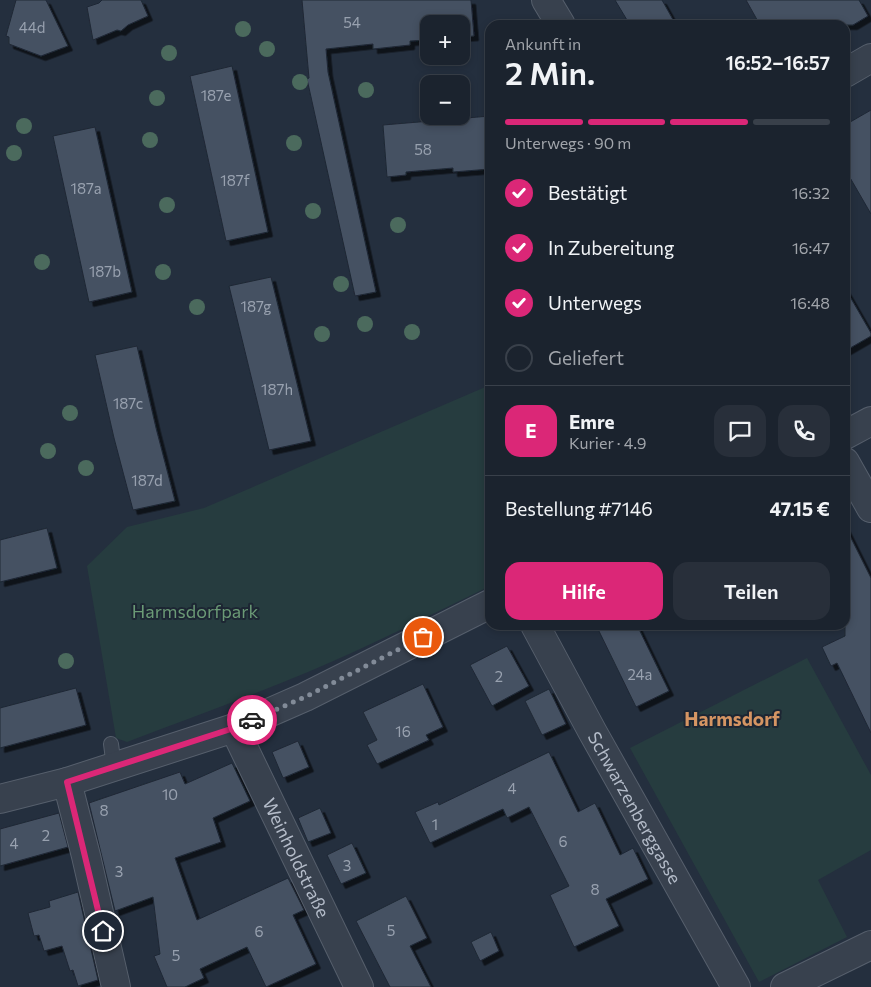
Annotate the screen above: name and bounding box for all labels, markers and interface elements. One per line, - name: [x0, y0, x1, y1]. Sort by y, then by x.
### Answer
- house number: 54: [343, 13, 361, 31]
- map controls: [420, 15, 470, 125]
- button: +: [420, 15, 470, 65]
- house number: 44d: [19, 18, 45, 36]
- text: Ankunft in: [505, 34, 581, 53]
- text: 16:52–16:57: [726, 51, 830, 74]
- text: 2 Min.: [505, 52, 595, 92]
- button: −: [420, 75, 470, 125]
- house number: 187e: [201, 86, 231, 104]
- text: Unterwegs · 90 m: [505, 133, 631, 152]
- house number: 58: [414, 140, 432, 158]
- house number: 187f: [220, 171, 250, 189]
- house number: 187a: [71, 179, 101, 197]
- icon: check: [505, 179, 533, 207]
- text: Bestätigt: [548, 181, 627, 204]
- text: 16:32: [792, 183, 830, 202]
- icon: check: [505, 234, 533, 262]
- text: In Zubereitung: [548, 236, 674, 259]
- text: 16:47: [792, 238, 830, 257]
- house number: 187b: [89, 262, 121, 280]
- icon: check: [505, 289, 533, 317]
- text: Unterwegs: [548, 291, 642, 314]
- text: 16:48: [790, 293, 830, 312]
- house number: 187g: [241, 297, 271, 315]
- text: Geliefert: [548, 346, 624, 369]
- house number: 187h: [261, 380, 293, 398]
- house number: 187c: [113, 394, 143, 412]
- button: chat: [714, 405, 766, 457]
- button: phone: [778, 405, 830, 457]
- text: Emre: [569, 410, 615, 433]
- text: E: [525, 419, 537, 442]
- text: Kurier · 4.9: [569, 433, 646, 452]
- house number: 187d: [131, 471, 163, 489]
- text: Bestellung #7146: [505, 497, 653, 520]
- text: 47.15 €: [769, 497, 830, 520]
- button: Hilfe: [505, 562, 663, 620]
- button: Teilen: [673, 562, 830, 620]
- park label: Harmsdorfpark: [132, 600, 258, 622]
- pin: [402, 616, 444, 658]
- icon: bag: [409, 623, 437, 651]
- house number: 24a: [628, 665, 652, 683]
- house number: 2: [495, 667, 503, 685]
- courier: [227, 695, 277, 745]
- icon: car: [238, 706, 266, 734]
- district label: Harmsdorf: [684, 707, 780, 730]
- house number: 16: [395, 722, 411, 740]
- street label: Schwarzenberggasse: [583, 727, 687, 887]
- house number: 4: [508, 779, 517, 797]
- house number: 10: [162, 785, 178, 803]
- street label: Weinholdstraße: [258, 794, 335, 921]
- house number: 8: [99, 801, 109, 819]
- house number: 1: [432, 815, 438, 833]
- house number: 2: [42, 826, 50, 844]
- house number: 6: [558, 832, 568, 850]
- house number: 4: [10, 834, 19, 852]
- house number: 3: [343, 856, 351, 874]
- house number: 3: [115, 862, 123, 880]
- house number: 8: [590, 880, 600, 898]
- pin: [82, 910, 124, 952]
- icon: home: [89, 917, 117, 945]
- house number: 5: [387, 921, 395, 939]
- house number: 6: [254, 922, 264, 940]
- house number: 5: [172, 946, 180, 964]

